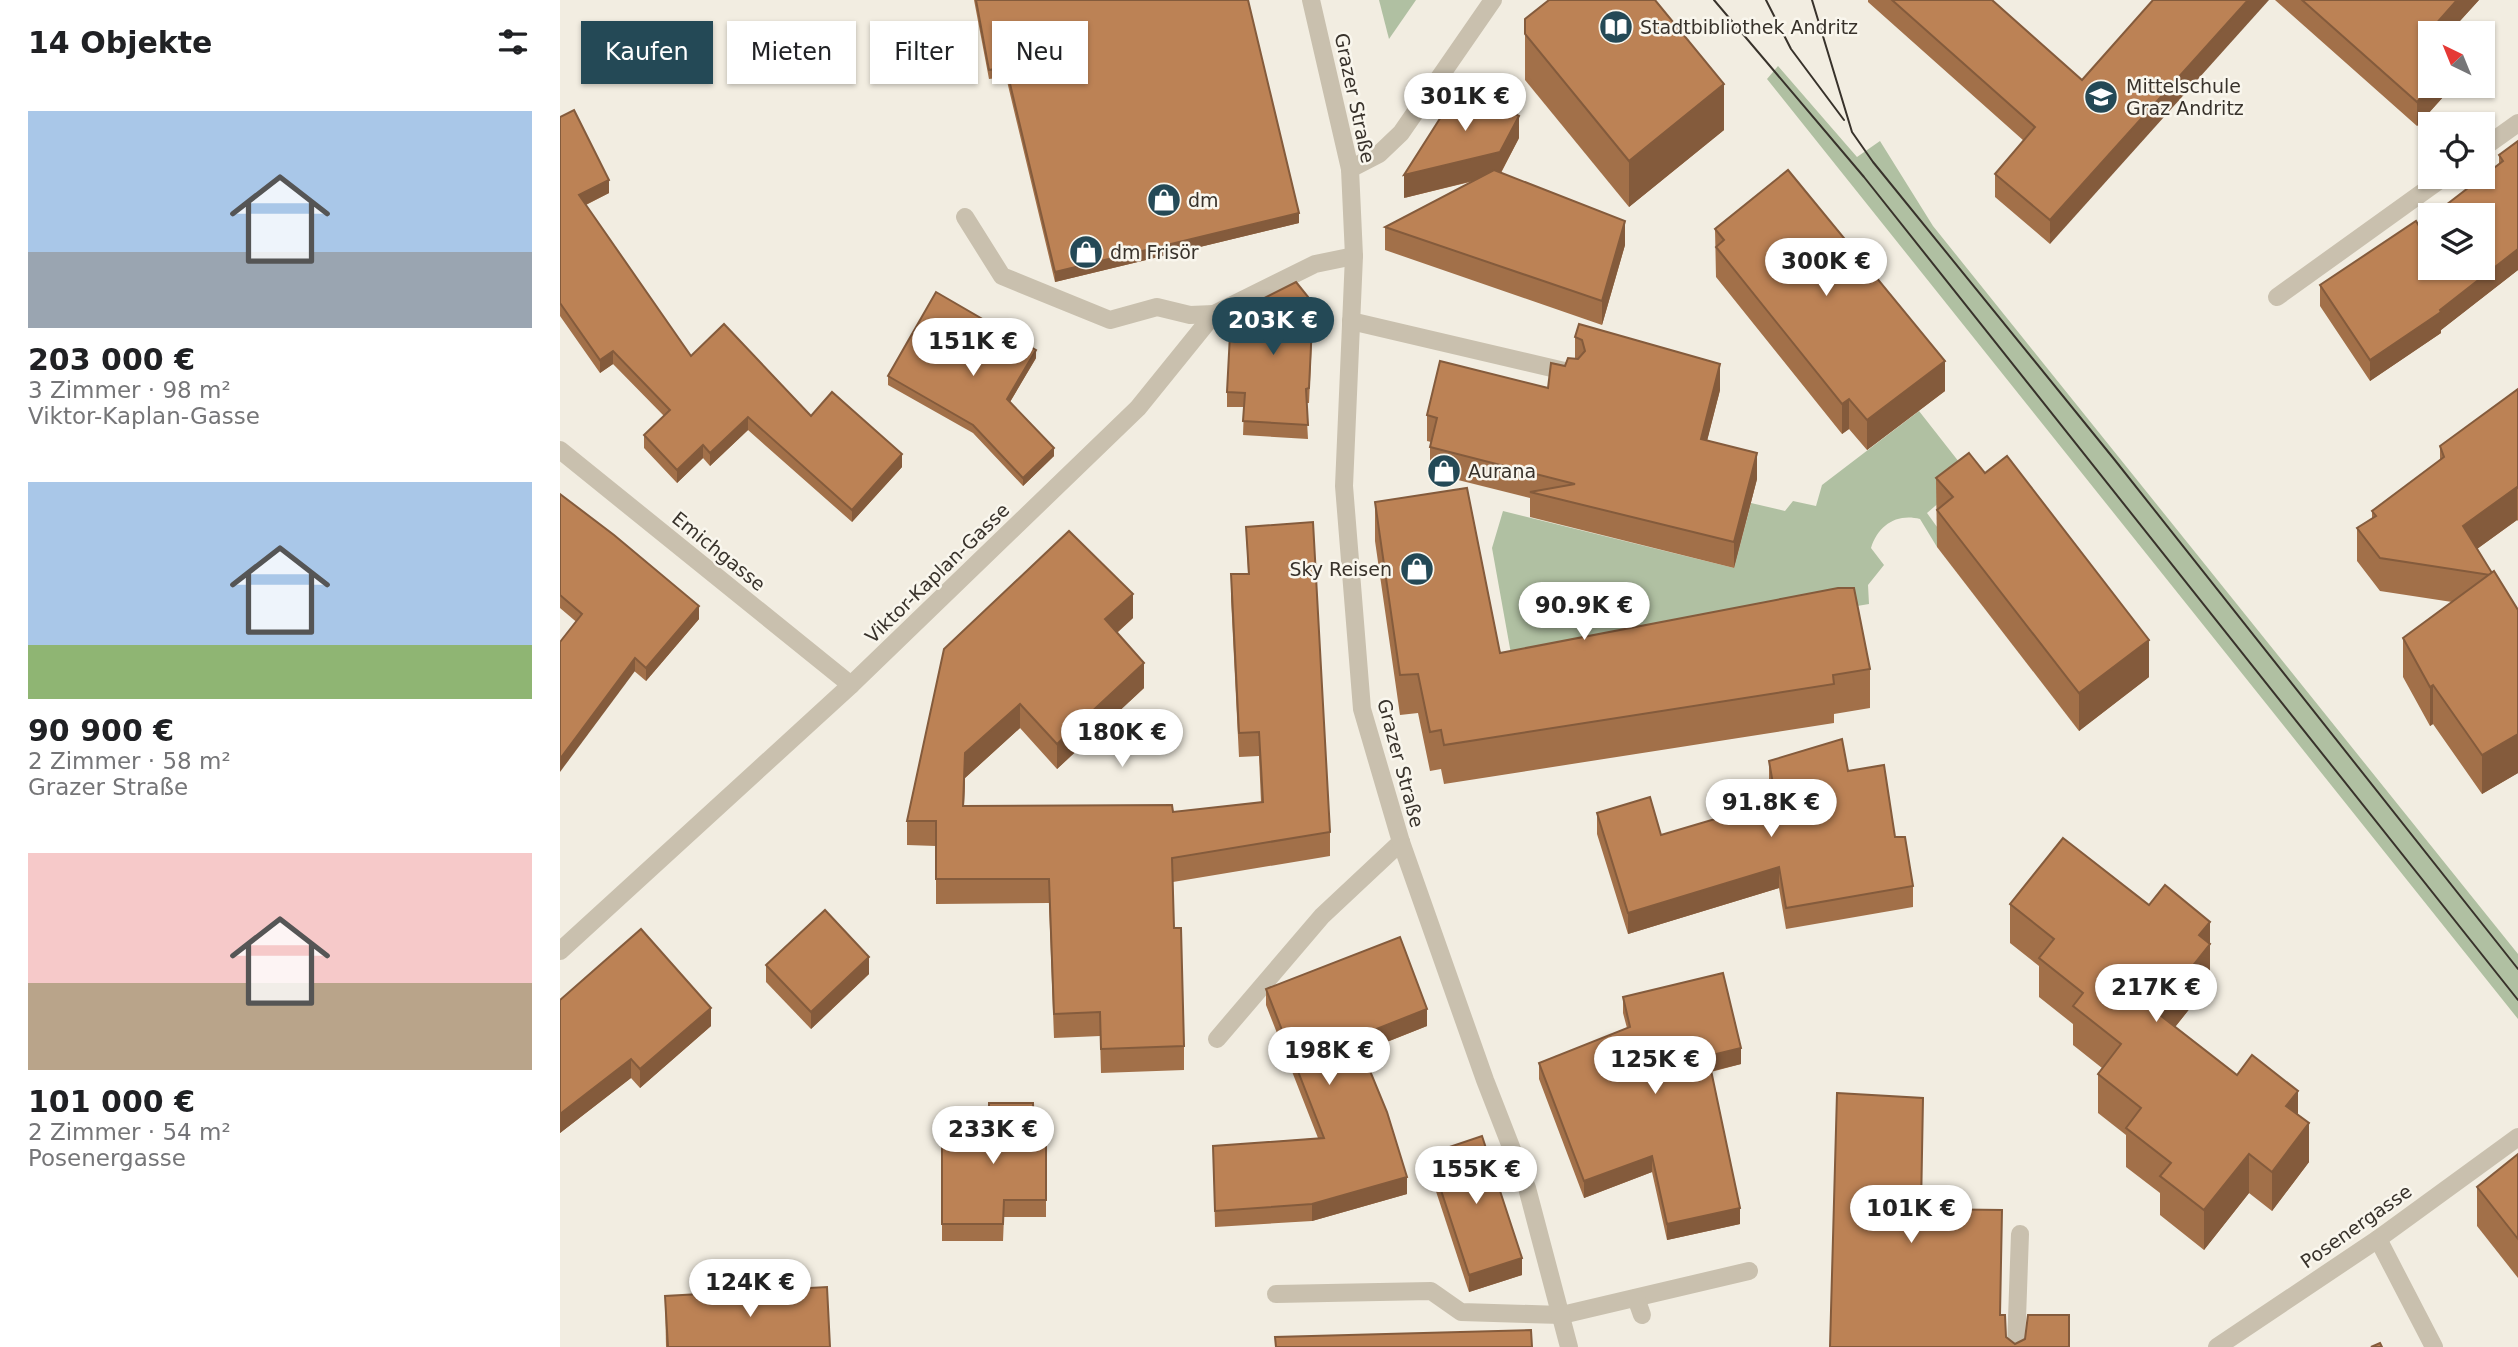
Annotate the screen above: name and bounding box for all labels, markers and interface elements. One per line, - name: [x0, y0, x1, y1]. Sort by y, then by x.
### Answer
- library icon: Stadtbibliothek Andritz: [1597, 8, 1635, 46]
- place label: Stadtbibliothek Andritz: [1640, 16, 1858, 38]
- chip: Kaufen: [581, 21, 713, 84]
- chip: Mieten: [727, 21, 856, 84]
- chip: Filter: [870, 21, 978, 84]
- chip: Neu: [992, 21, 1088, 84]
- north arrow: [2418, 21, 2496, 98]
- map controls: [2418, 21, 2495, 280]
- icon: filters: [494, 23, 532, 61]
- text: 14 Objekte: [28, 25, 212, 60]
- street label: Grazer Straße: [1330, 31, 1380, 165]
- pin: 301K €: [1408, 74, 1522, 133]
- place label: Mittelschule Graz Andritz: [2126, 75, 2244, 119]
- school or university icon: Mittelschule Graz Andritz: [2082, 78, 2120, 116]
- text: 301K €: [1420, 83, 1510, 109]
- button: locate: [2418, 112, 2495, 189]
- icon: home: [217, 156, 343, 282]
- shop icon: dm: [1145, 181, 1183, 219]
- place label: dm: [1188, 189, 1219, 211]
- button: layers: [2418, 203, 2495, 280]
- shop icon: dm Frisör: [1067, 233, 1105, 271]
- pin: 300K €: [1769, 238, 1883, 298]
- place label: dm Frisör: [1110, 241, 1199, 263]
- text: 300K €: [1781, 248, 1871, 274]
- pin: 203K €: [1216, 298, 1330, 357]
- text: 203K €: [1228, 307, 1318, 333]
- pin: 151K €: [916, 318, 1030, 378]
- text: 151K €: [928, 328, 1018, 354]
- text: 203 000 €: [28, 342, 195, 377]
- text: 3 Zimmer · 98 m²: [28, 377, 231, 403]
- text: Viktor-Kaplan-Gasse: [28, 403, 260, 429]
- shop icon: Aurana: [1425, 452, 1463, 490]
- place label: Aurana: [1468, 460, 1536, 482]
- street label: Viktor-Kaplan-Gasse: [860, 499, 1014, 647]
- street label: Emichgasse: [668, 507, 770, 595]
- icon: home: [217, 527, 343, 653]
- shop icon: Sky Reisen: [1398, 550, 1436, 588]
- place label: Sky Reisen: [1289, 558, 1392, 580]
- pin: 90.9K €: [1519, 582, 1649, 642]
- text: 90.9K €: [1535, 592, 1633, 618]
- street label: Grazer Straße: [1373, 696, 1429, 830]
- pin: 180K €: [1065, 710, 1179, 769]
- text: 90 900 €: [28, 713, 174, 748]
- text: 180K €: [1077, 719, 1167, 745]
- text: 2 Zimmer · 58 m²: [28, 748, 231, 774]
- text: Grazer Straße: [28, 774, 188, 800]
- pin: 91.8K €: [1706, 780, 1836, 839]
- text: 91.8K €: [1722, 789, 1820, 815]
- icon: home: [217, 898, 343, 1024]
- pin: 217K €: [2099, 964, 2213, 1024]
- text: 217K €: [2111, 974, 2201, 1000]
- pin: 198K €: [1272, 1028, 1386, 1087]
- pin: 125K €: [1598, 1036, 1712, 1096]
- text: 198K €: [1284, 1037, 1374, 1063]
- text: 125K €: [1610, 1046, 1700, 1072]
- text: 101 000 €: [28, 1084, 195, 1119]
- pin: 233K €: [936, 1106, 1050, 1166]
- text: 233K €: [948, 1116, 1038, 1142]
- text: 2 Zimmer · 54 m²: [28, 1119, 231, 1145]
- text: Posenergasse: [28, 1145, 186, 1171]
- pin: 155K €: [1419, 1146, 1533, 1206]
- text: 155K €: [1431, 1156, 1521, 1182]
- street label: Posenergasse: [2296, 1180, 2416, 1272]
- pin: 101K €: [1854, 1186, 1968, 1245]
- text: 101K €: [1866, 1195, 1956, 1221]
- pin: 124K €: [693, 1260, 807, 1319]
- text: 124K €: [705, 1269, 795, 1295]

